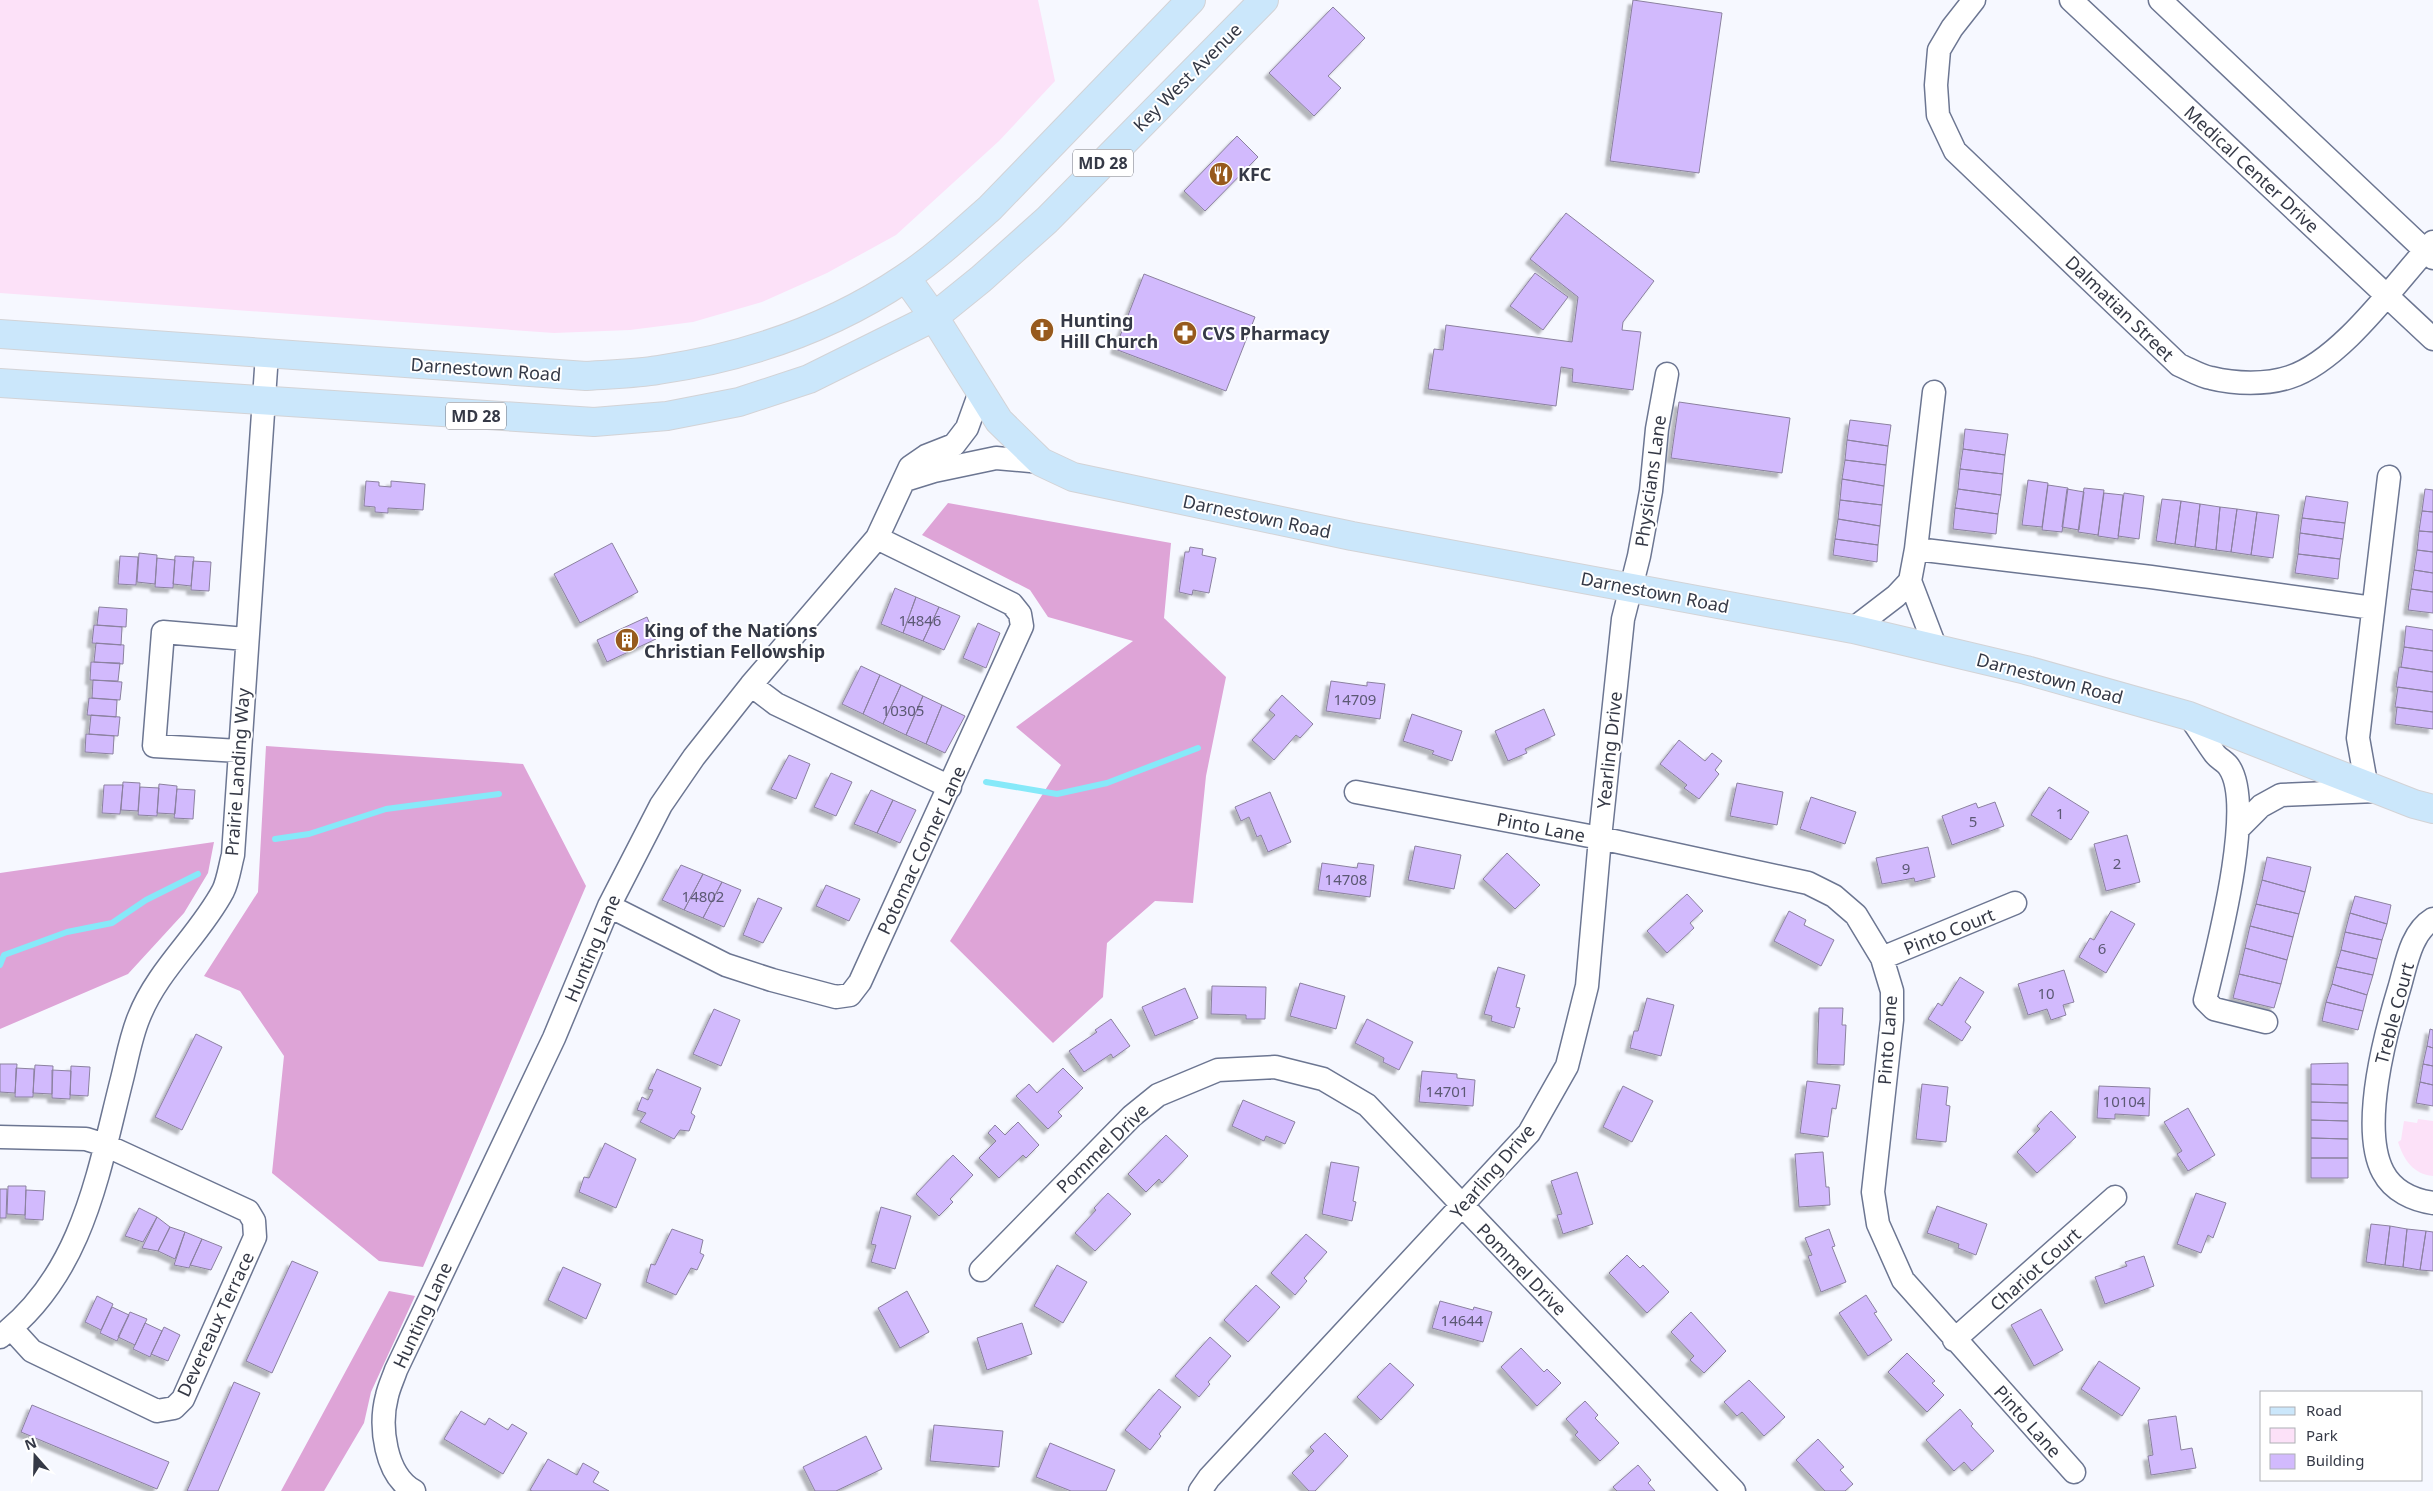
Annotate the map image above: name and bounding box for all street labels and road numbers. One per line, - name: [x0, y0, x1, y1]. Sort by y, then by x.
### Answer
- street label: Key West Avenue: [1127, 17, 1247, 137]
- street label: Medical Center Drive: [2179, 100, 2325, 238]
- road number: MD 28: [1073, 150, 1133, 177]
- street label: Dalmatian Street: [2061, 250, 2180, 366]
- street label: Darnestown Road: [410, 352, 562, 386]
- road number: MD 28: [446, 402, 506, 430]
- street label: Physicians Lane: [1629, 413, 1671, 549]
- street label: Darnestown Road: [1181, 489, 1333, 543]
- street label: Darnestown Road: [1579, 566, 1731, 618]
- street label: Darnestown Road: [1974, 647, 2126, 709]
- street label: Prairie Landing Way: [219, 686, 255, 857]
- street label: Yearling Drive: [1591, 690, 1627, 810]
- street label: Potomac Corner Lane: [871, 762, 971, 938]
- street label: Pinto Lane: [1495, 807, 1587, 847]
- street label: Hunting Lane: [559, 891, 625, 1005]
- street label: Pinto Court: [1900, 902, 1998, 960]
- street label: Treble Court: [2369, 959, 2419, 1066]
- street label: Pinto Lane: [1872, 994, 1902, 1086]
- street label: Pommel Drive: [1051, 1098, 1153, 1198]
- street label: Yearling Drive: [1444, 1119, 1540, 1223]
- street label: Pommel Drive: [1472, 1218, 1572, 1320]
- street label: Chariot Court: [1985, 1222, 2086, 1316]
- street label: Devereaux Terrace: [171, 1248, 259, 1400]
- street label: Hunting Lane: [387, 1258, 457, 1372]
- street label: Pinto Lane: [1989, 1380, 2067, 1462]

